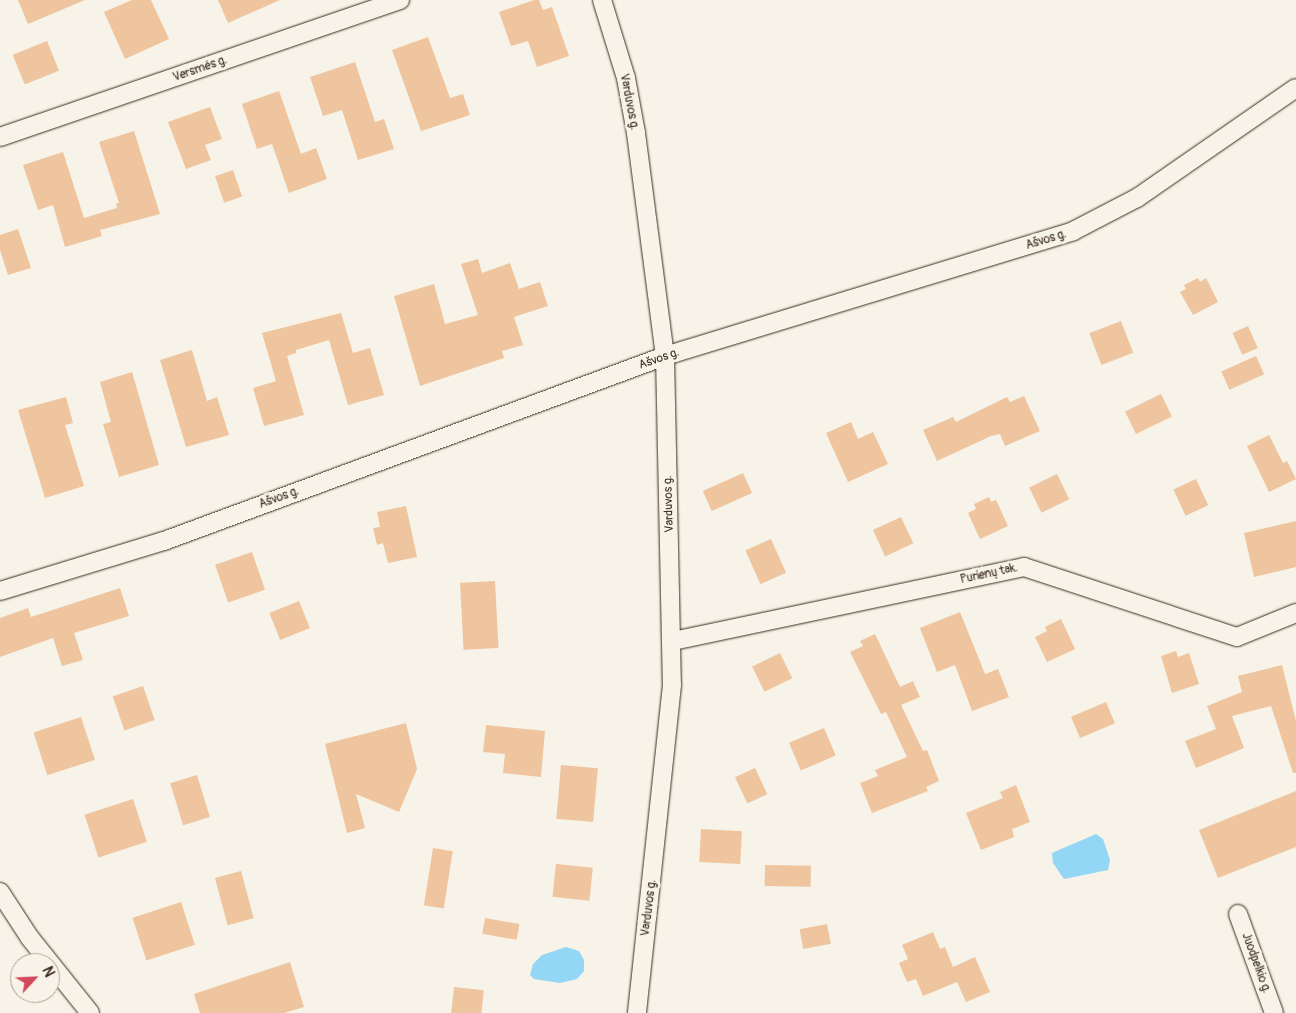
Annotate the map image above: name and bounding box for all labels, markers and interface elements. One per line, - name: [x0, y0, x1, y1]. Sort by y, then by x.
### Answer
- street label: Versmės g.: [171, 53, 229, 85]
- street label: Varduvos g.: [616, 73, 642, 131]
- street label: Ašvos g.: [1024, 227, 1068, 253]
- street label: Ašvos g.: [637, 345, 681, 373]
- street label: Varduvos g.: [661, 475, 677, 533]
- street label: Ašvos g.: [257, 484, 301, 512]
- street label: Purienų tak.: [959, 561, 1019, 587]
- street label: Varduvos g.: [638, 879, 660, 937]
- street label: Juodpelkio g.: [1238, 931, 1274, 995]
- north arrow: [10, 953, 60, 1003]
- text: N: [38, 964, 58, 980]

